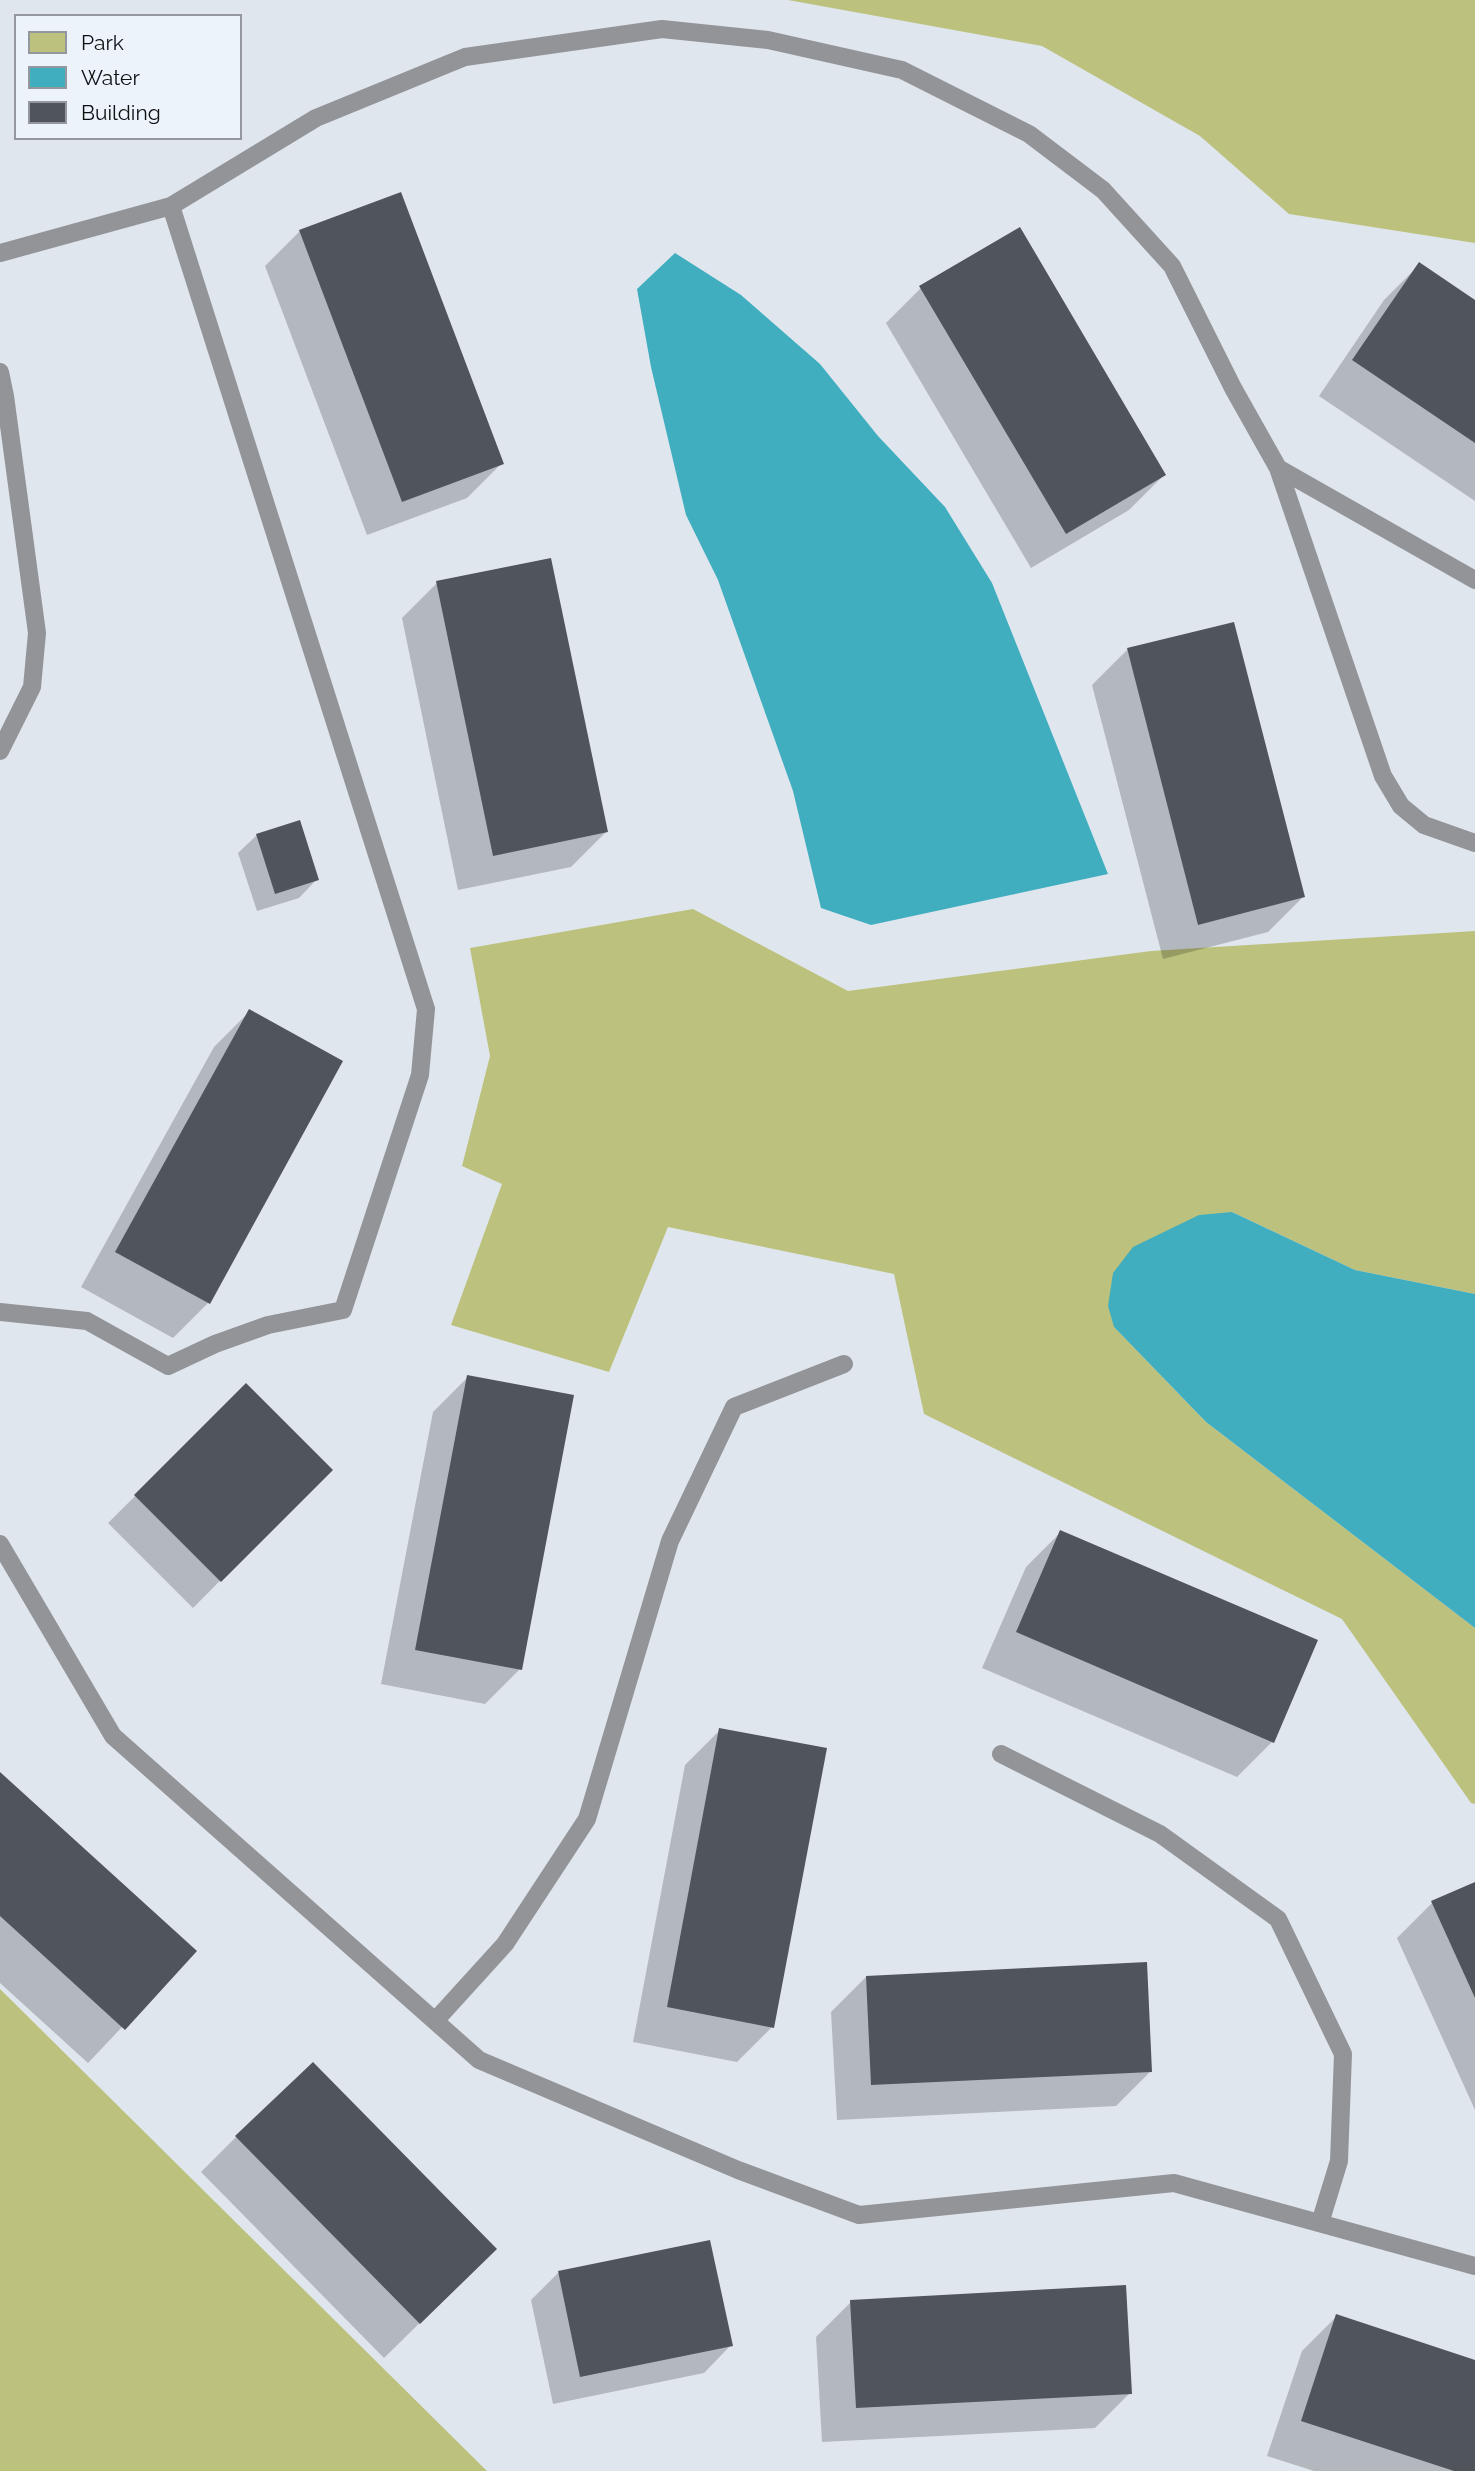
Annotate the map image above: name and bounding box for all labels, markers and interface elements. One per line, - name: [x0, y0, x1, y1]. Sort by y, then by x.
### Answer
- legend: [14, 14, 242, 140]
- text: Park: [81, 30, 124, 55]
- text: Water: [81, 65, 140, 90]
- text: Building: [81, 100, 161, 125]

